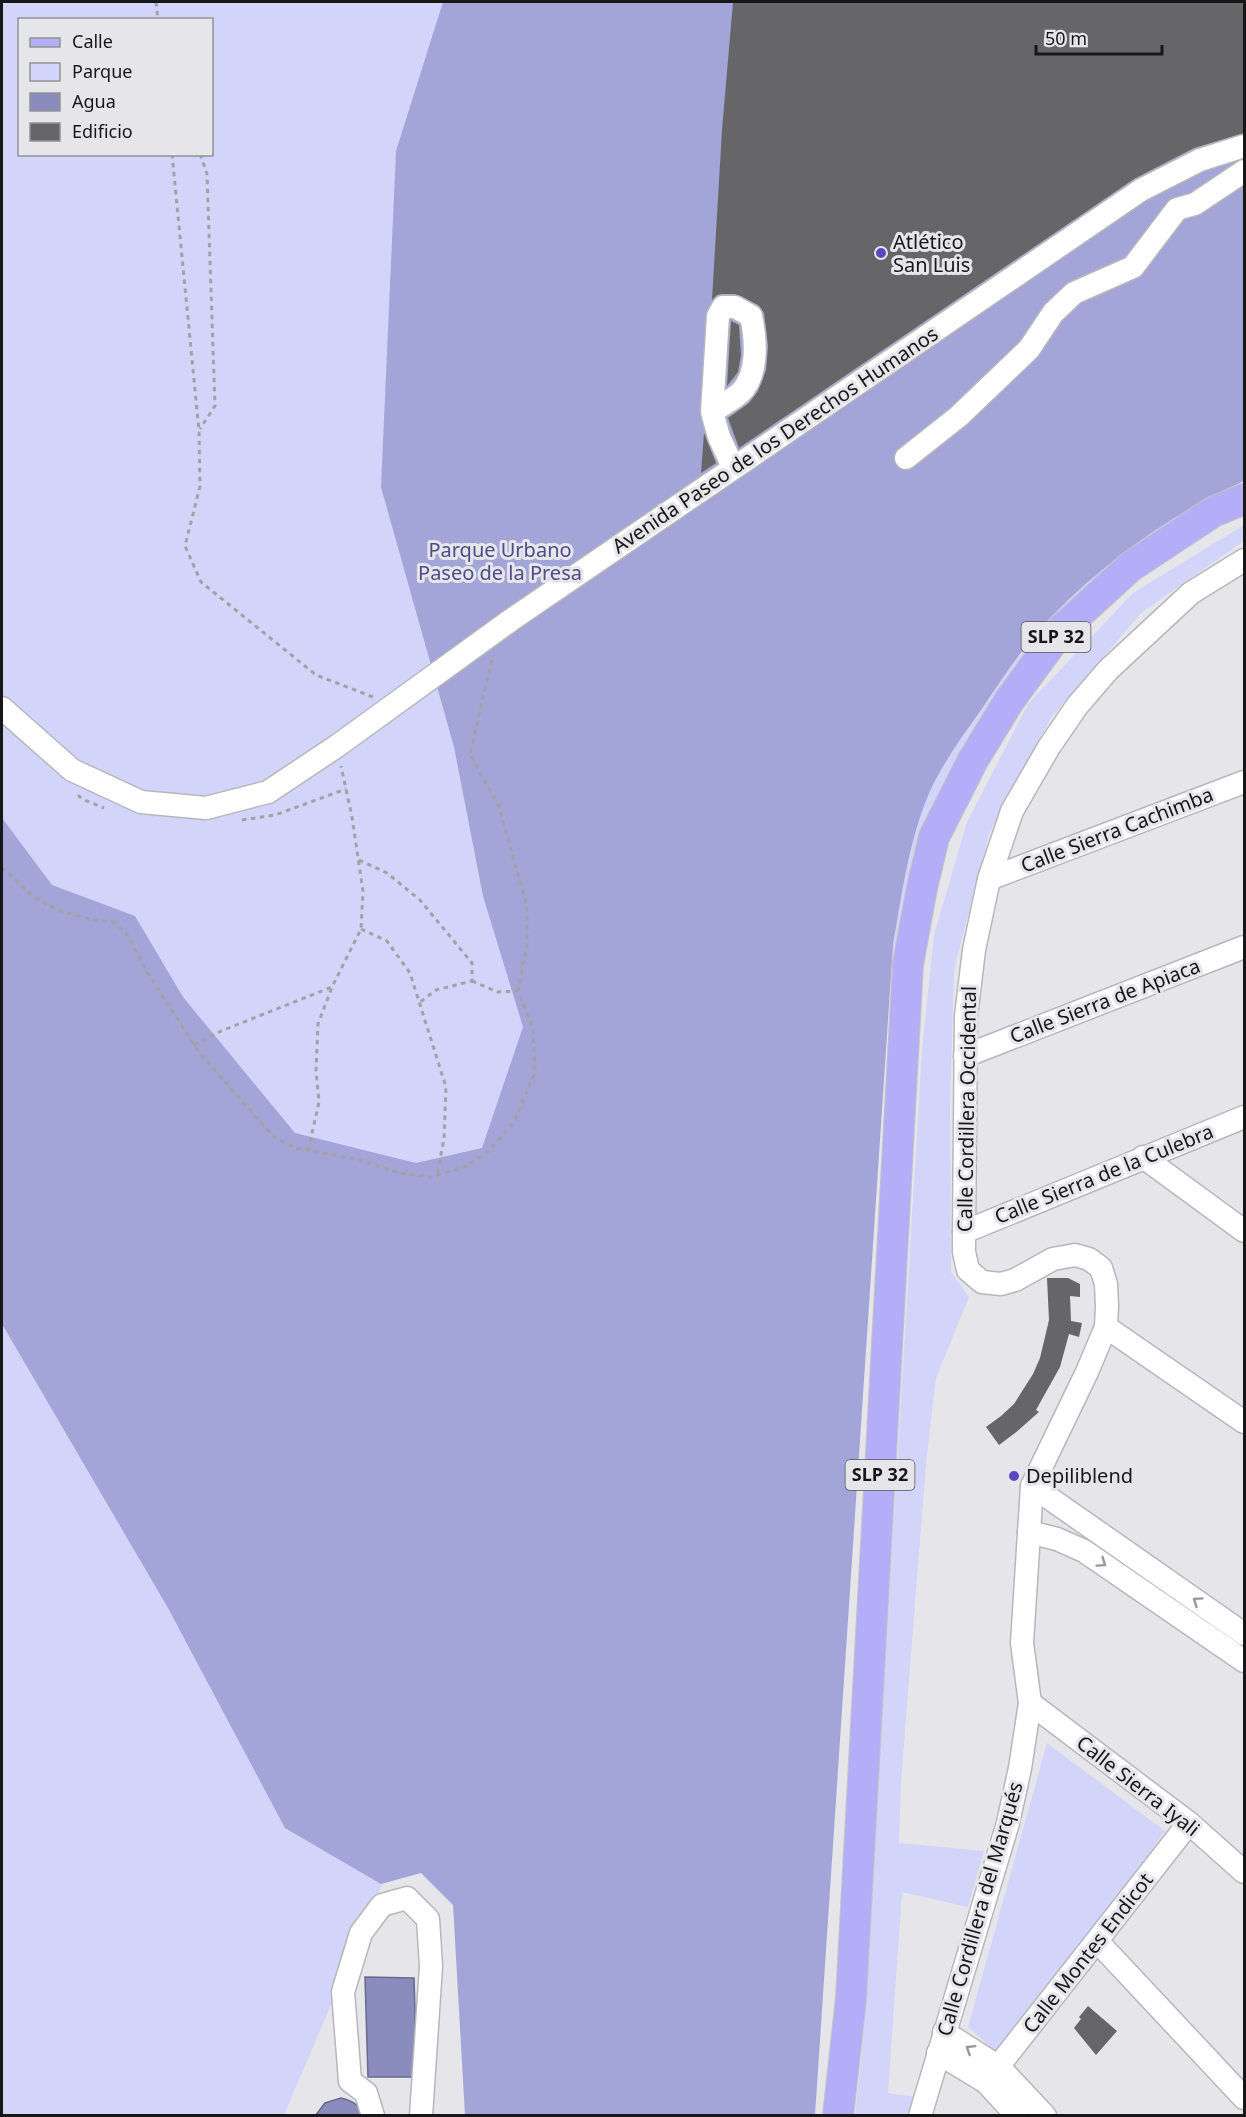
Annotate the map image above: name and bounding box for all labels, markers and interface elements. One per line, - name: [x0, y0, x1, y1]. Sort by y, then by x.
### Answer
- legend: [18, 18, 213, 156]
- scale bar: [1036, 18, 1162, 56]
- text: 50 m: [1045, 26, 1087, 50]
- text: Calle: [72, 29, 113, 53]
- text: Parque: [72, 59, 132, 83]
- text: Agua: [72, 89, 116, 113]
- text: Edificio: [72, 119, 133, 143]
- place label: Atlético San Luis: [893, 228, 970, 278]
- marker: Atlético San Luis: [874, 246, 888, 260]
- street label: Avenida Paseo de los Derechos Humanos: [606, 320, 943, 559]
- park label: Parque Urbano Paseo de la Presa: [418, 536, 582, 586]
- road number: SLP 32: [1022, 622, 1090, 652]
- street label: Calle Sierra Cachimba: [1017, 780, 1217, 879]
- street label: Calle Sierra de Apiaca: [1006, 952, 1204, 1049]
- street label: Calle Cordillera Occidental: [951, 986, 982, 1232]
- street label: Calle Sierra de la Culebra: [990, 1117, 1217, 1230]
- road number: SLP 32: [846, 1460, 914, 1490]
- place label: Depiliblend: [1026, 1462, 1133, 1489]
- marker: Depiliblend: [1007, 1469, 1021, 1483]
- one-way arrow: [1095, 1556, 1106, 1567]
- one-way arrow: [1192, 1597, 1203, 1608]
- street label: Calle Sierra Iyali: [1071, 1729, 1205, 1842]
- street label: Calle Cordillera del Marqués: [930, 1779, 1029, 2039]
- street label: Calle Montes Endicot: [1017, 1867, 1159, 2038]
- one-way arrow: [966, 2045, 977, 2056]

